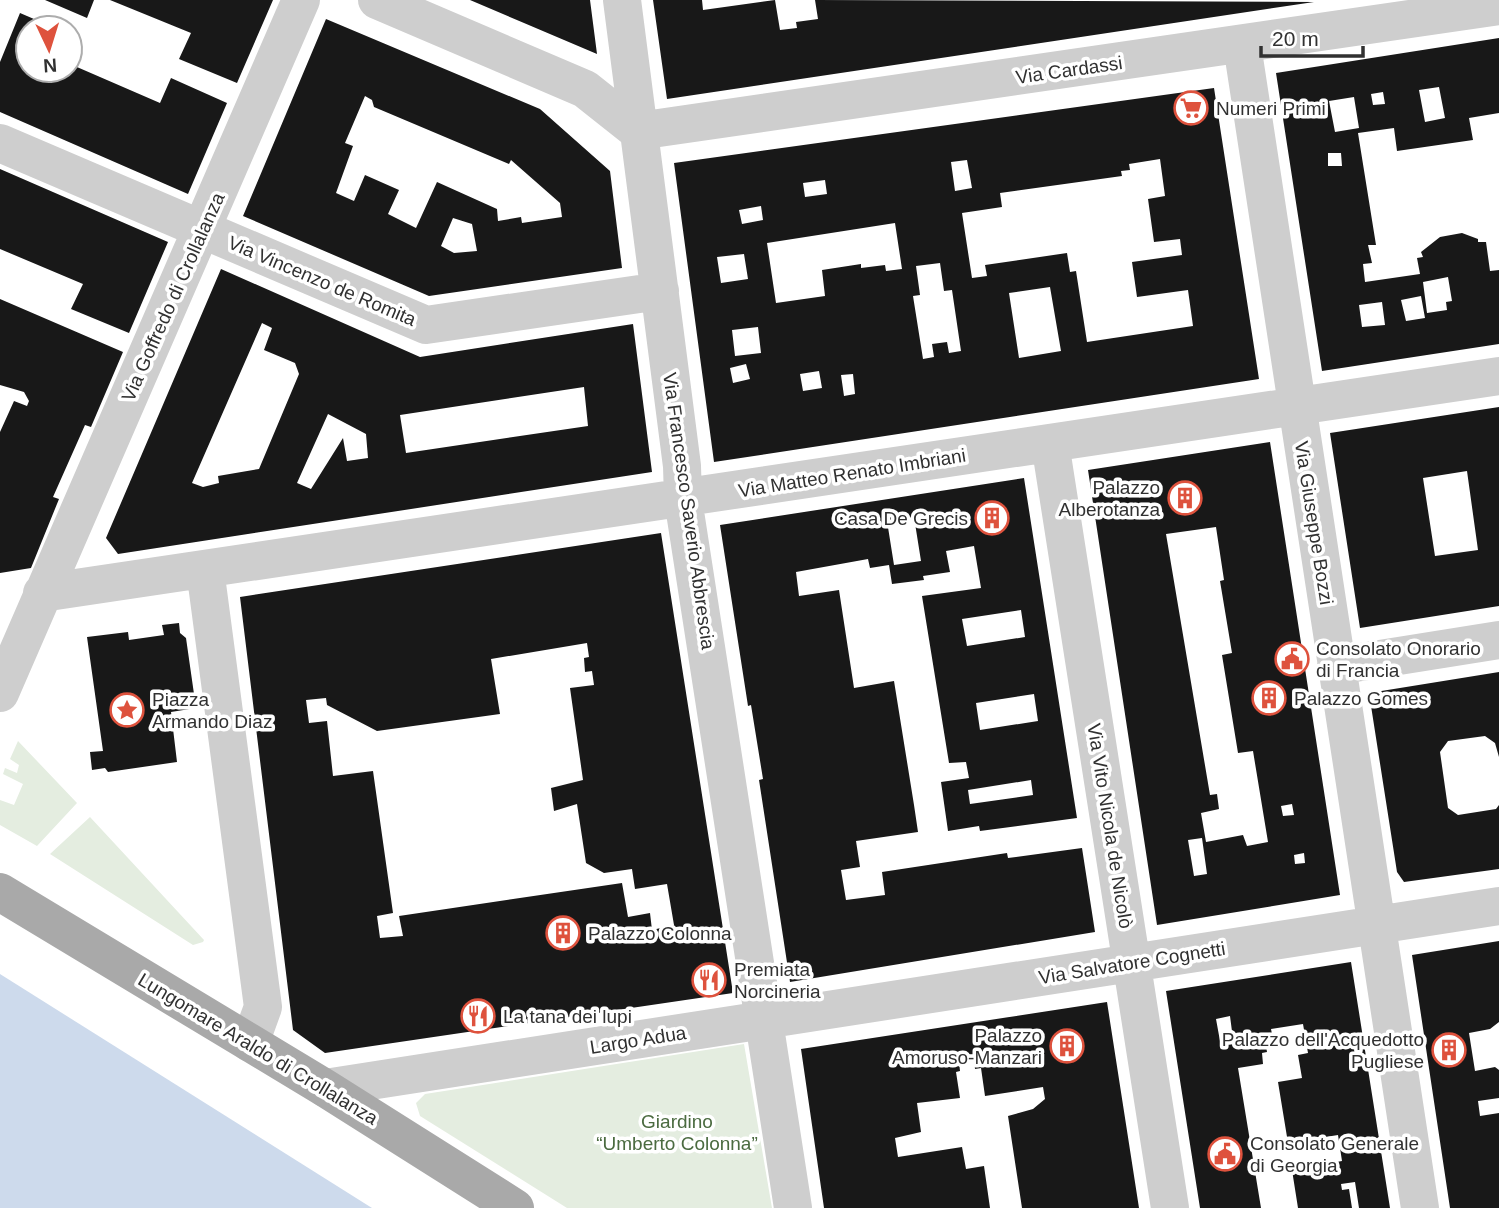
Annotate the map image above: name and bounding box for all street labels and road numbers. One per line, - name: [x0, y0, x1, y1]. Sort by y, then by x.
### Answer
- street label: Via Cardassi: [1014, 52, 1124, 88]
- street label: Via Goffredo di Crollalanza: [117, 189, 229, 405]
- street label: Via Vincenzo de Romita: [225, 232, 420, 330]
- street label: Via Francesco Saverio Abbrescia: [659, 371, 719, 651]
- street label: Via Giuseppe Bozzi: [1291, 440, 1337, 606]
- street label: Via Matteo Renato Imbriani: [737, 445, 967, 501]
- street label: Via Vito Nicola de Nicolò: [1083, 722, 1137, 930]
- street label: Via Salvatore Cognetti: [1037, 938, 1227, 988]
- street label: Lungomare Araldo di Crollalanza: [134, 969, 382, 1129]
- street label: Largo Adua: [588, 1022, 688, 1058]

